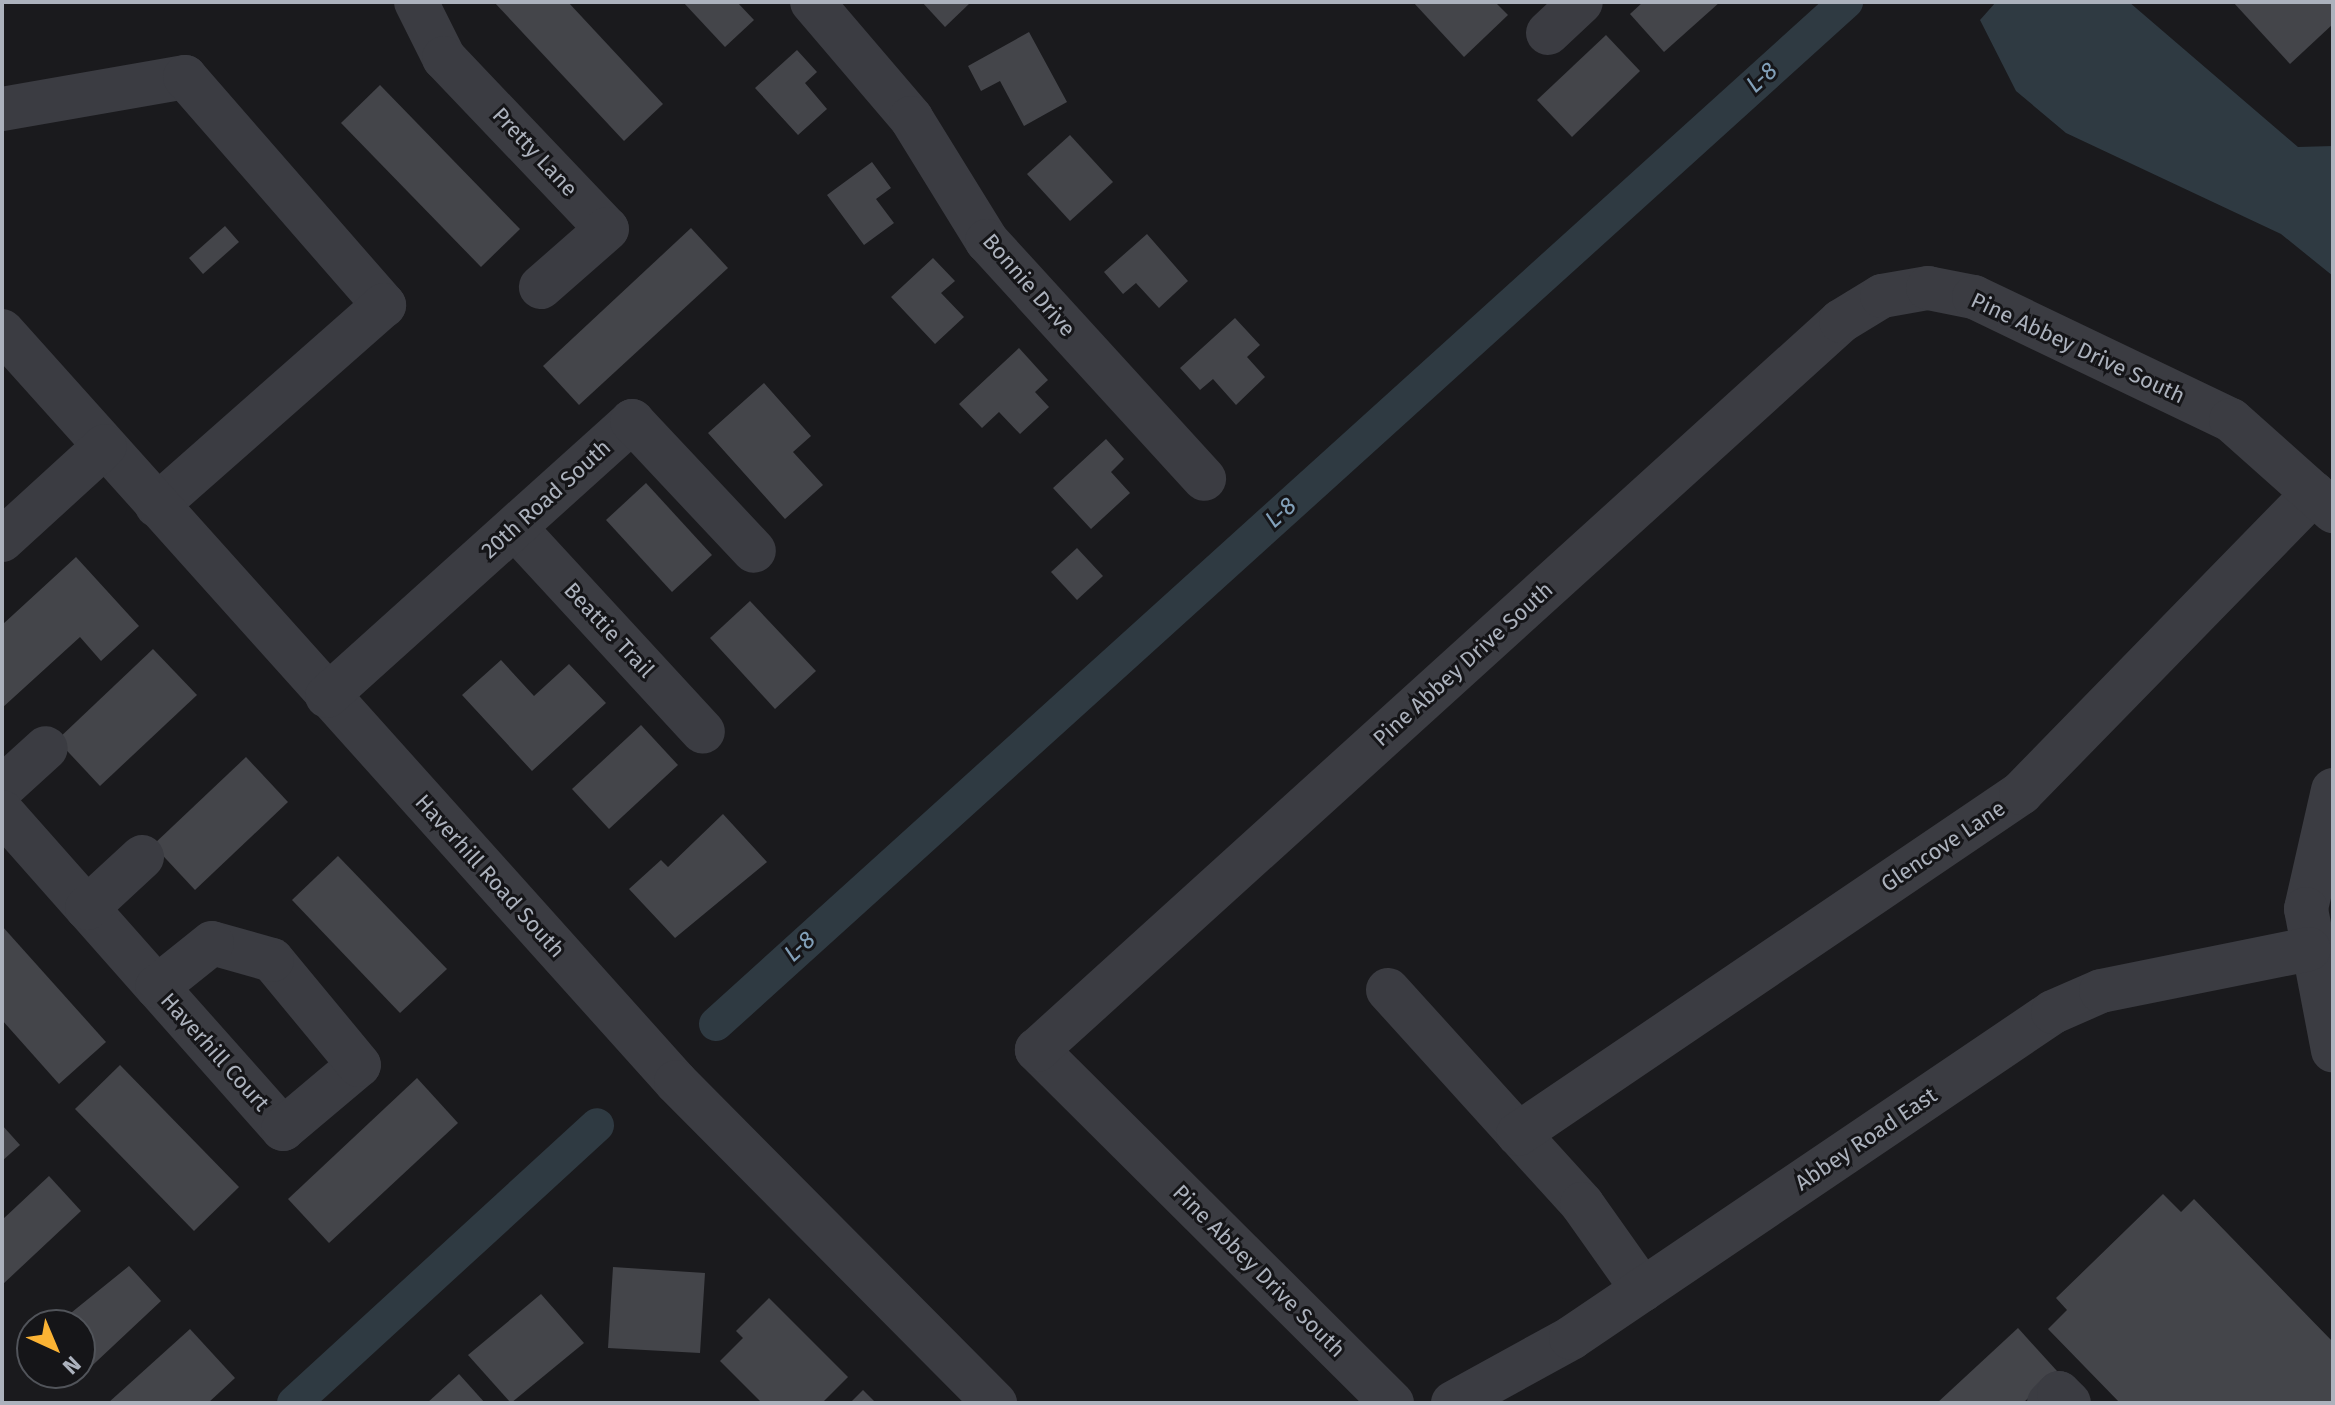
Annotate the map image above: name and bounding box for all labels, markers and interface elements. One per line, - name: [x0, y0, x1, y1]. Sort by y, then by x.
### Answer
- water label: L-8: [1740, 57, 1784, 99]
- street label: Pretty Lane: [487, 102, 583, 202]
- street label: Bonnie Drive: [977, 228, 1081, 342]
- street label: Pine Abbey Drive South: [1967, 287, 2189, 409]
- street label: 20th Road South: [476, 434, 616, 564]
- water label: L-8: [1259, 492, 1303, 534]
- street label: Pine Abbey Drive South: [1368, 576, 1558, 752]
- street label: Beattie Trail: [558, 577, 660, 683]
- street label: Haverhill Road South: [410, 789, 570, 963]
- street label: Glencove Lane: [1876, 795, 2010, 897]
- water label: L-8: [778, 926, 822, 968]
- street label: Haverhill Court: [155, 988, 275, 1116]
- street label: Abbey Road East: [1790, 1082, 1942, 1196]
- street label: Pine Abbey Drive South: [1167, 1179, 1351, 1363]
- north arrow: [16, 1309, 96, 1389]
- text: N: [57, 1350, 86, 1380]

